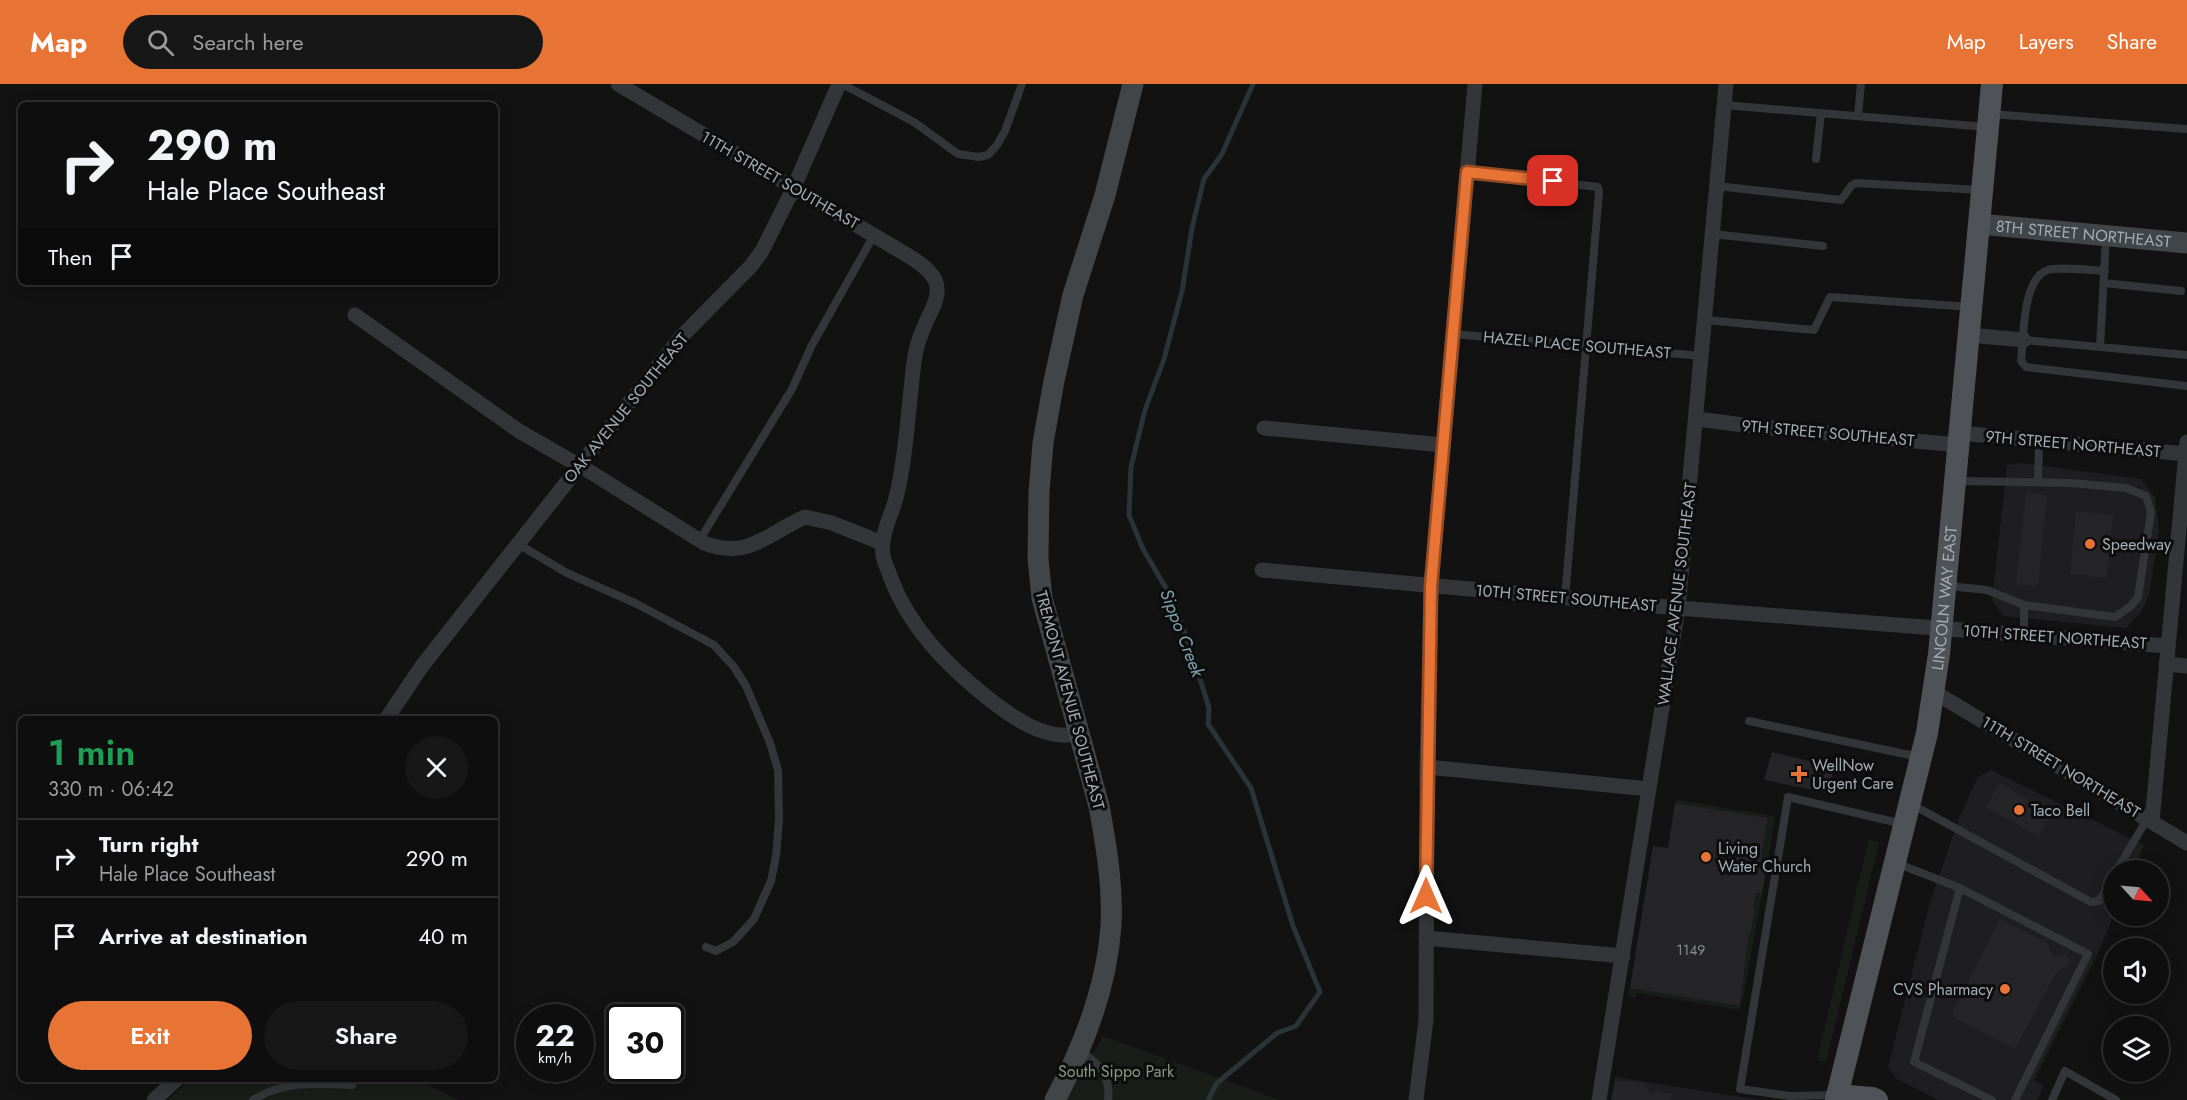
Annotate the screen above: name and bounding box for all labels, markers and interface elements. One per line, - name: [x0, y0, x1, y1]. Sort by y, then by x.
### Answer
- search box: [123, 15, 543, 69]
- text: Map: [30, 22, 87, 63]
- icon: search: [144, 26, 177, 59]
- text: Search here: [192, 26, 304, 58]
- text: Map: [1947, 27, 1986, 57]
- text: Layers: [2019, 27, 2074, 57]
- text: Share: [2107, 27, 2157, 57]
- text: 290 m: [147, 115, 278, 176]
- street label: 11TH STREET SOUTHEAST: [697, 125, 864, 235]
- icon: right: [48, 126, 126, 204]
- pin: [1527, 155, 1578, 206]
- icon: arrive: [1536, 164, 1569, 197]
- text: Hale Place Southeast: [147, 171, 385, 210]
- street label: 8TH STREET NORTHEAST: [1995, 214, 2173, 253]
- icon: arrive: [105, 240, 138, 273]
- text: Then: [48, 241, 93, 273]
- street label: HAZEL PLACE SOUTHEAST: [1482, 325, 1672, 365]
- street label: OAK AVENUE SOUTHEAST: [558, 328, 694, 488]
- street label: 9TH STREET SOUTHEAST: [1741, 414, 1916, 452]
- street label: 9TH STREET NORTHEAST: [1984, 425, 2162, 463]
- street label: WALLACE AVENUE SOUTHEAST: [1652, 481, 1702, 707]
- street label: LINCOLN WAY EAST: [1925, 525, 1962, 672]
- place label: Speedway: [2102, 533, 2172, 556]
- marker: Speedway: [2083, 537, 2097, 551]
- street label: 10TH STREET SOUTHEAST: [1475, 579, 1658, 617]
- water label: Sippo Creek: [1153, 585, 1211, 682]
- street label: TREMONT AVENUE SOUTHEAST: [1030, 588, 1110, 812]
- street label: 10TH STREET NORTHEAST: [1962, 619, 2148, 655]
- street label: 11TH STREET NORTHEAST: [1977, 710, 2145, 824]
- text: 1 min: [48, 726, 135, 778]
- button: close: [405, 736, 468, 799]
- place label: WellNow Urgent Care: [1812, 754, 1894, 795]
- marker: WellNow Urgent Care: [1790, 765, 1808, 783]
- text: 330 m · 06:42: [48, 775, 174, 804]
- place label: Taco Bell: [2031, 799, 2090, 822]
- marker: Taco Bell: [2012, 803, 2026, 817]
- text: Turn right: [99, 828, 199, 860]
- place label: Living Water Church: [1718, 837, 1811, 878]
- icon: right: [48, 842, 81, 875]
- text: 290 m: [406, 842, 468, 874]
- marker: Living Water Church: [1699, 850, 1713, 864]
- text: Hale Place Southeast: [99, 860, 275, 889]
- north arrow: [2103, 860, 2169, 926]
- map controls: [2103, 860, 2169, 1082]
- position arrow: [1394, 864, 1458, 928]
- icon: arrive: [48, 920, 81, 953]
- text: Arrive at destination: [99, 920, 308, 952]
- text: 40 m: [418, 920, 468, 952]
- button: sound: [2103, 938, 2169, 1004]
- house number: 1149: [1677, 940, 1705, 960]
- place label: CVS Pharmacy: [1893, 978, 1994, 1001]
- marker: CVS Pharmacy: [1998, 982, 2012, 996]
- button: Exit: [48, 1001, 252, 1070]
- button: Share: [264, 1001, 468, 1070]
- speed limit sign: 30: [606, 1004, 684, 1082]
- text: 22: [535, 1014, 575, 1057]
- button: layers: [2103, 1016, 2169, 1082]
- text: km/h: [538, 1047, 572, 1069]
- park label: South Sippo Park: [1058, 1060, 1175, 1083]

